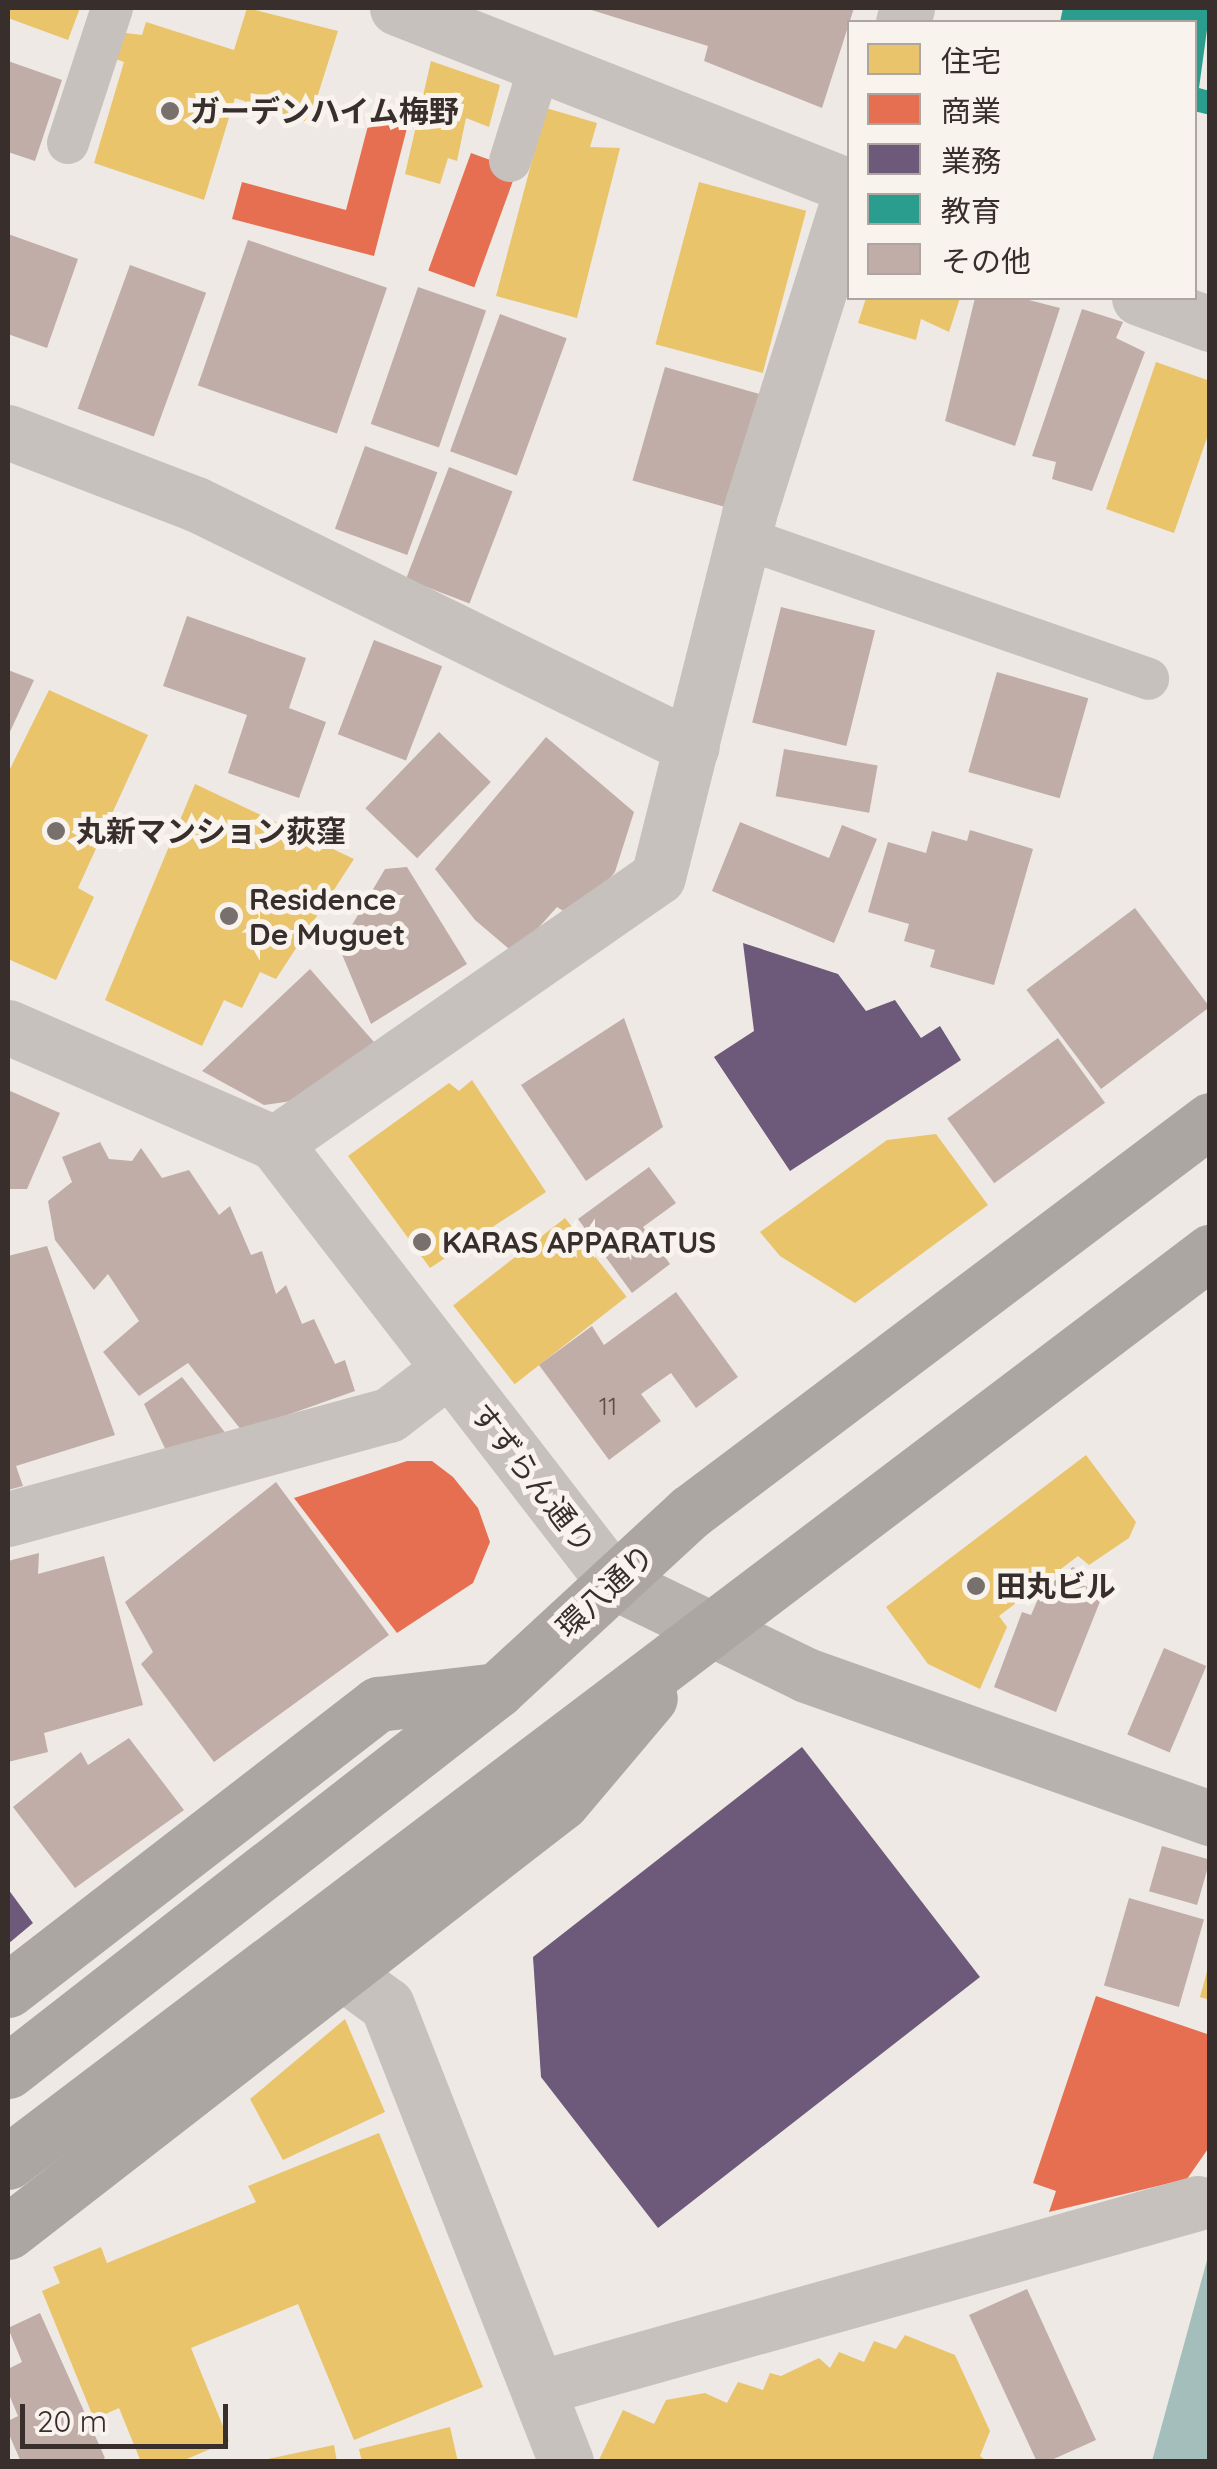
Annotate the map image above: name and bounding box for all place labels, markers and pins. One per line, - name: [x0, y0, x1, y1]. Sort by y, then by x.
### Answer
- place label: ガーデンハイム梅野: [190, 93, 460, 129]
- marker: ガーデンハイム梅野: [159, 100, 181, 122]
- place label: 丸新マンション荻窪: [76, 813, 346, 849]
- marker: 丸新マンション荻窪: [45, 820, 67, 842]
- place label: Residence De Muguet: [249, 881, 405, 952]
- marker: Residence De Muguet: [218, 905, 240, 927]
- place label: KARAS APPARATUS: [442, 1224, 716, 1260]
- marker: KARAS APPARATUS: [411, 1231, 433, 1253]
- place label: 田丸ビル: [996, 1568, 1116, 1604]
- marker: 田丸ビル: [965, 1575, 987, 1597]

